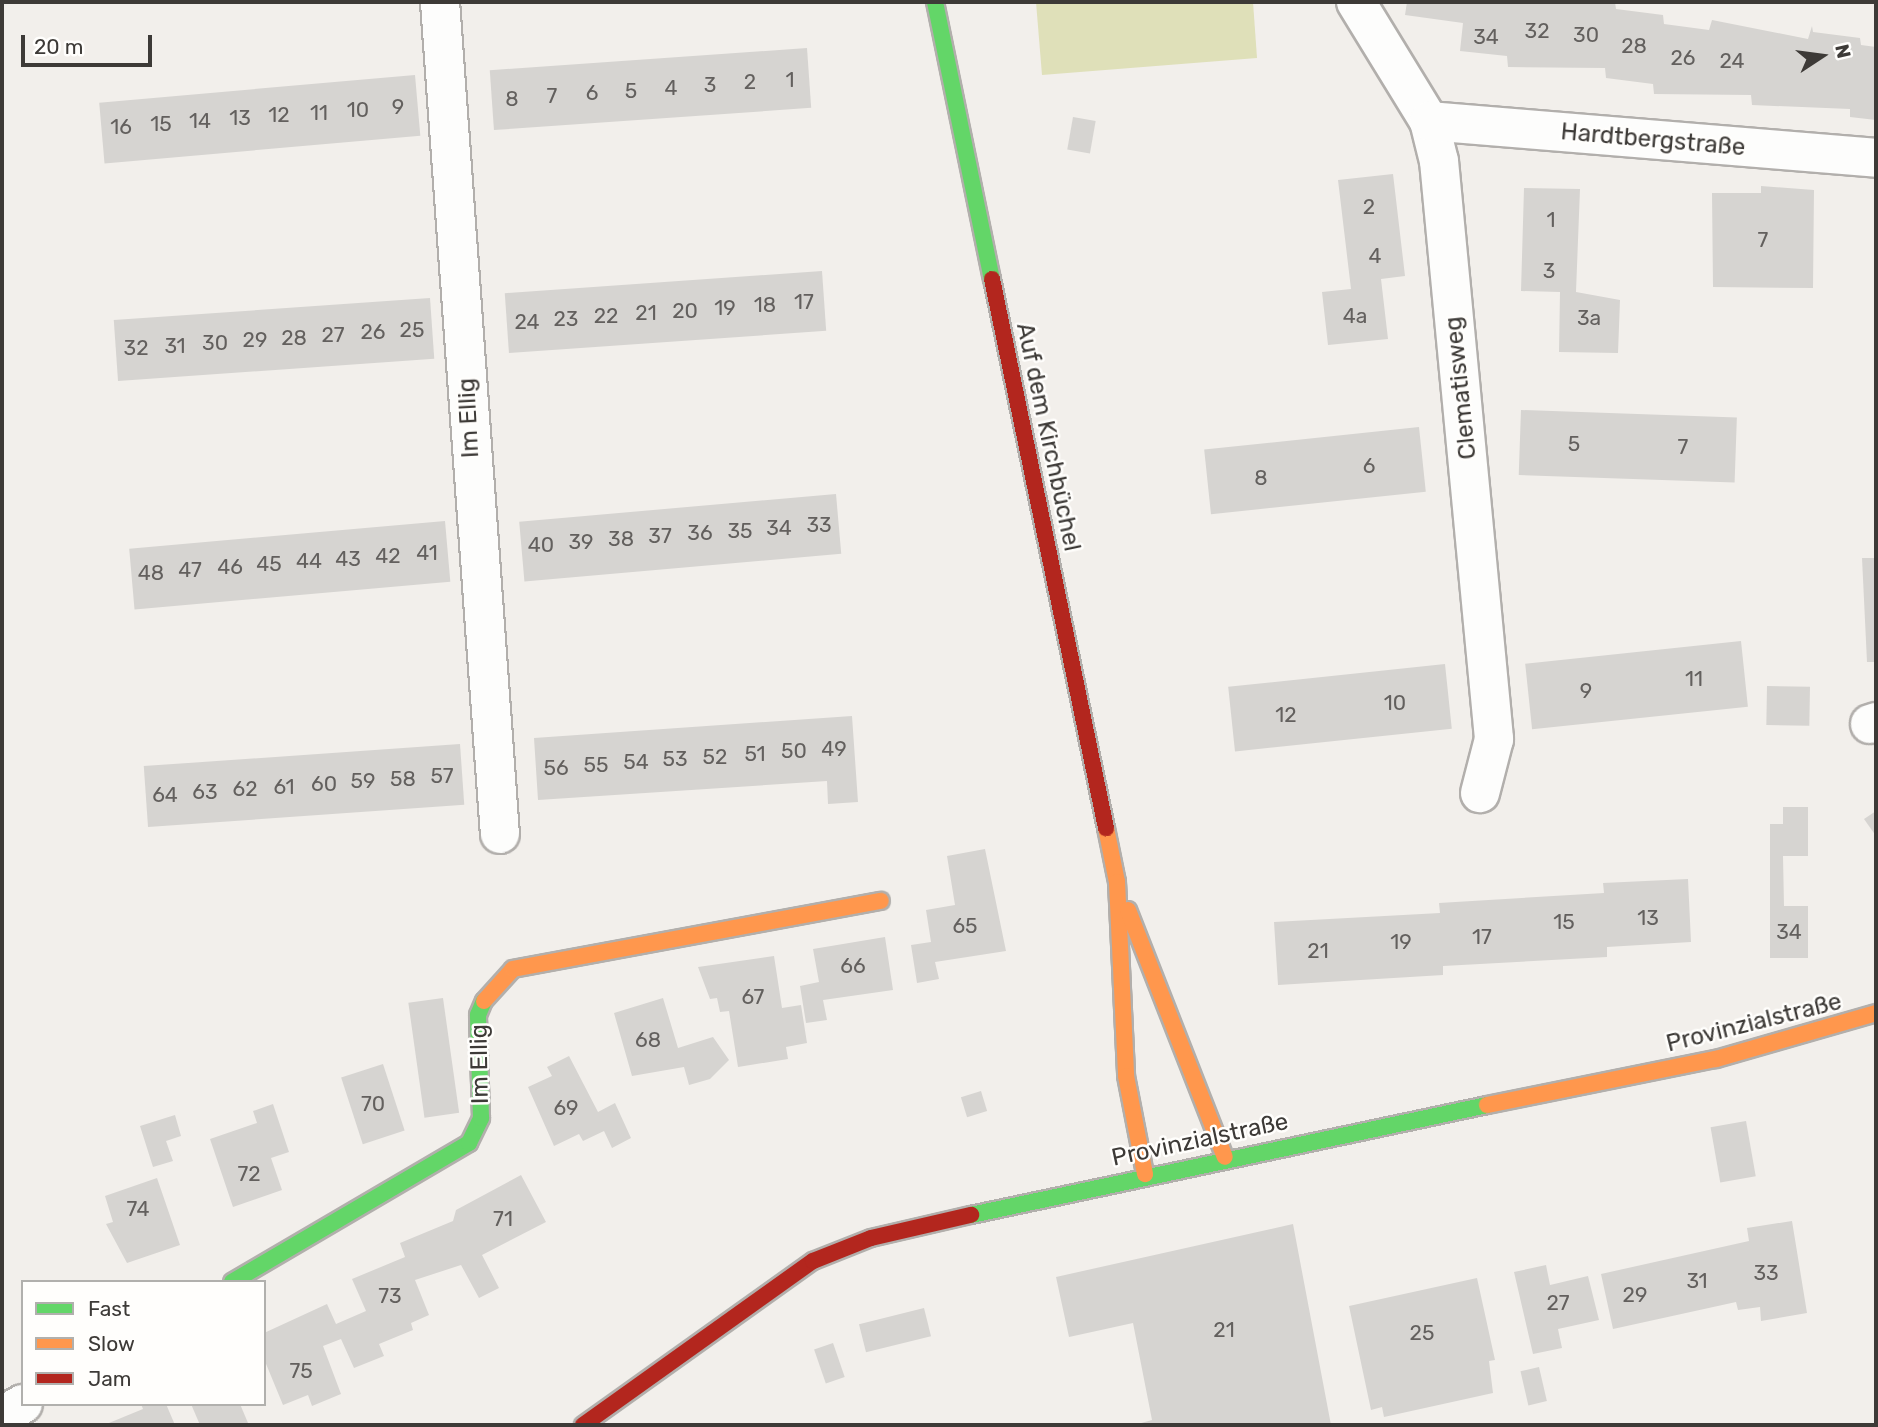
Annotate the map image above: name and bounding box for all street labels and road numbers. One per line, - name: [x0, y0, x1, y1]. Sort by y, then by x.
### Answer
- street label: Hardtbergstraße: [1560, 118, 1746, 162]
- street label: Clematisweg: [1439, 315, 1483, 461]
- street label: Auf dem Kirchbüchel: [1010, 320, 1086, 554]
- street label: Im Ellig: [453, 377, 485, 459]
- street label: Provinzialstraße: [1663, 987, 1845, 1059]
- street label: Im Ellig: [465, 1024, 495, 1104]
- street label: Provinzialstraße: [1109, 1107, 1291, 1173]

